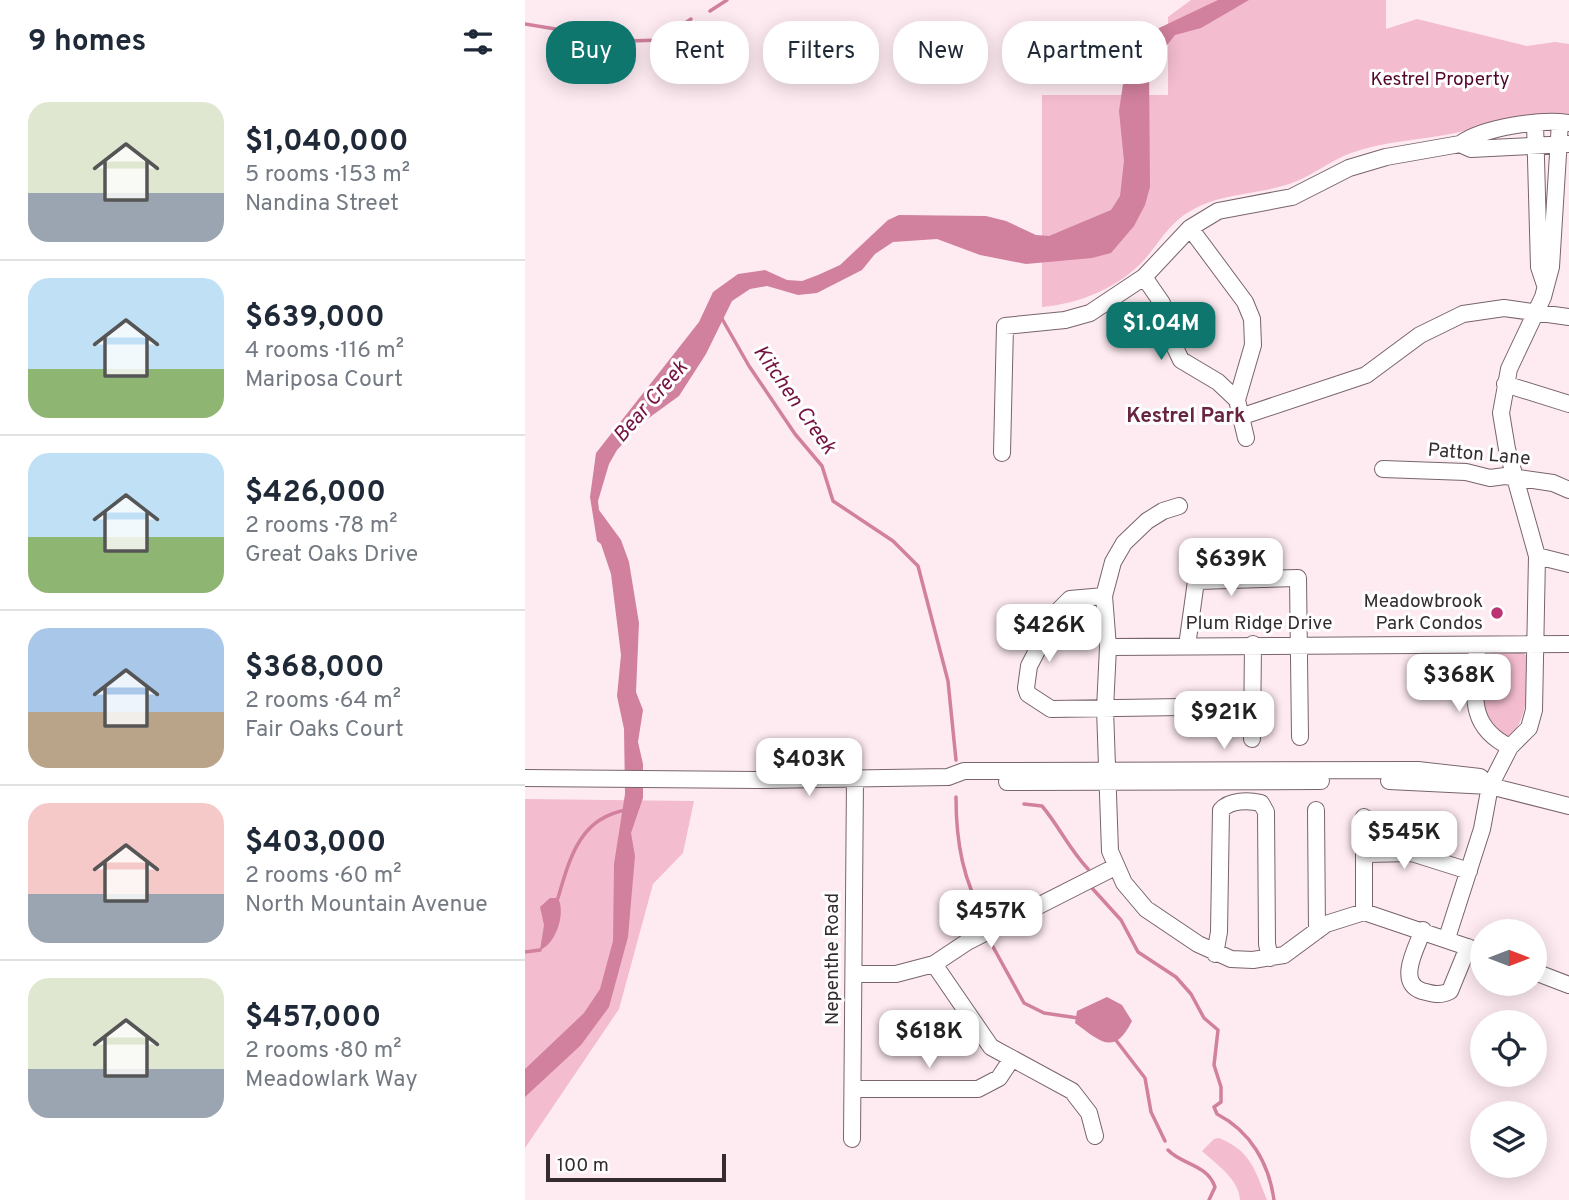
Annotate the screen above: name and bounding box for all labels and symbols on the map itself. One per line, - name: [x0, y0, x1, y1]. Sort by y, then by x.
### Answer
- park label: Kestrel Property: [1370, 68, 1510, 92]
- pin: $1.04M: [1104, 302, 1218, 362]
- water label: Kitchen Creek: [746, 340, 842, 460]
- water label: Bear Creek: [608, 355, 694, 449]
- district label: Kestrel Park: [1126, 403, 1246, 430]
- street label: Patton Lane: [1427, 439, 1531, 471]
- pin: $639K: [1182, 538, 1280, 598]
- place label: Meadowbrook Park Condos: [1364, 590, 1483, 636]
- pin: $426K: [1000, 604, 1098, 664]
- marker: Meadowbrook Park Condos: [1489, 605, 1505, 621]
- street label: Plum Ridge Drive: [1186, 612, 1332, 636]
- pin: $368K: [1410, 654, 1508, 714]
- pin: $921K: [1175, 692, 1273, 751]
- pin: $403K: [760, 738, 858, 798]
- pin: $545K: [1355, 812, 1453, 871]
- pin: $457K: [942, 890, 1040, 950]
- street label: Nepenthe Road: [821, 893, 845, 1025]
- north arrow: [1470, 919, 1547, 996]
- pin: $618K: [880, 1010, 978, 1070]
- scale bar: [546, 1151, 726, 1183]

